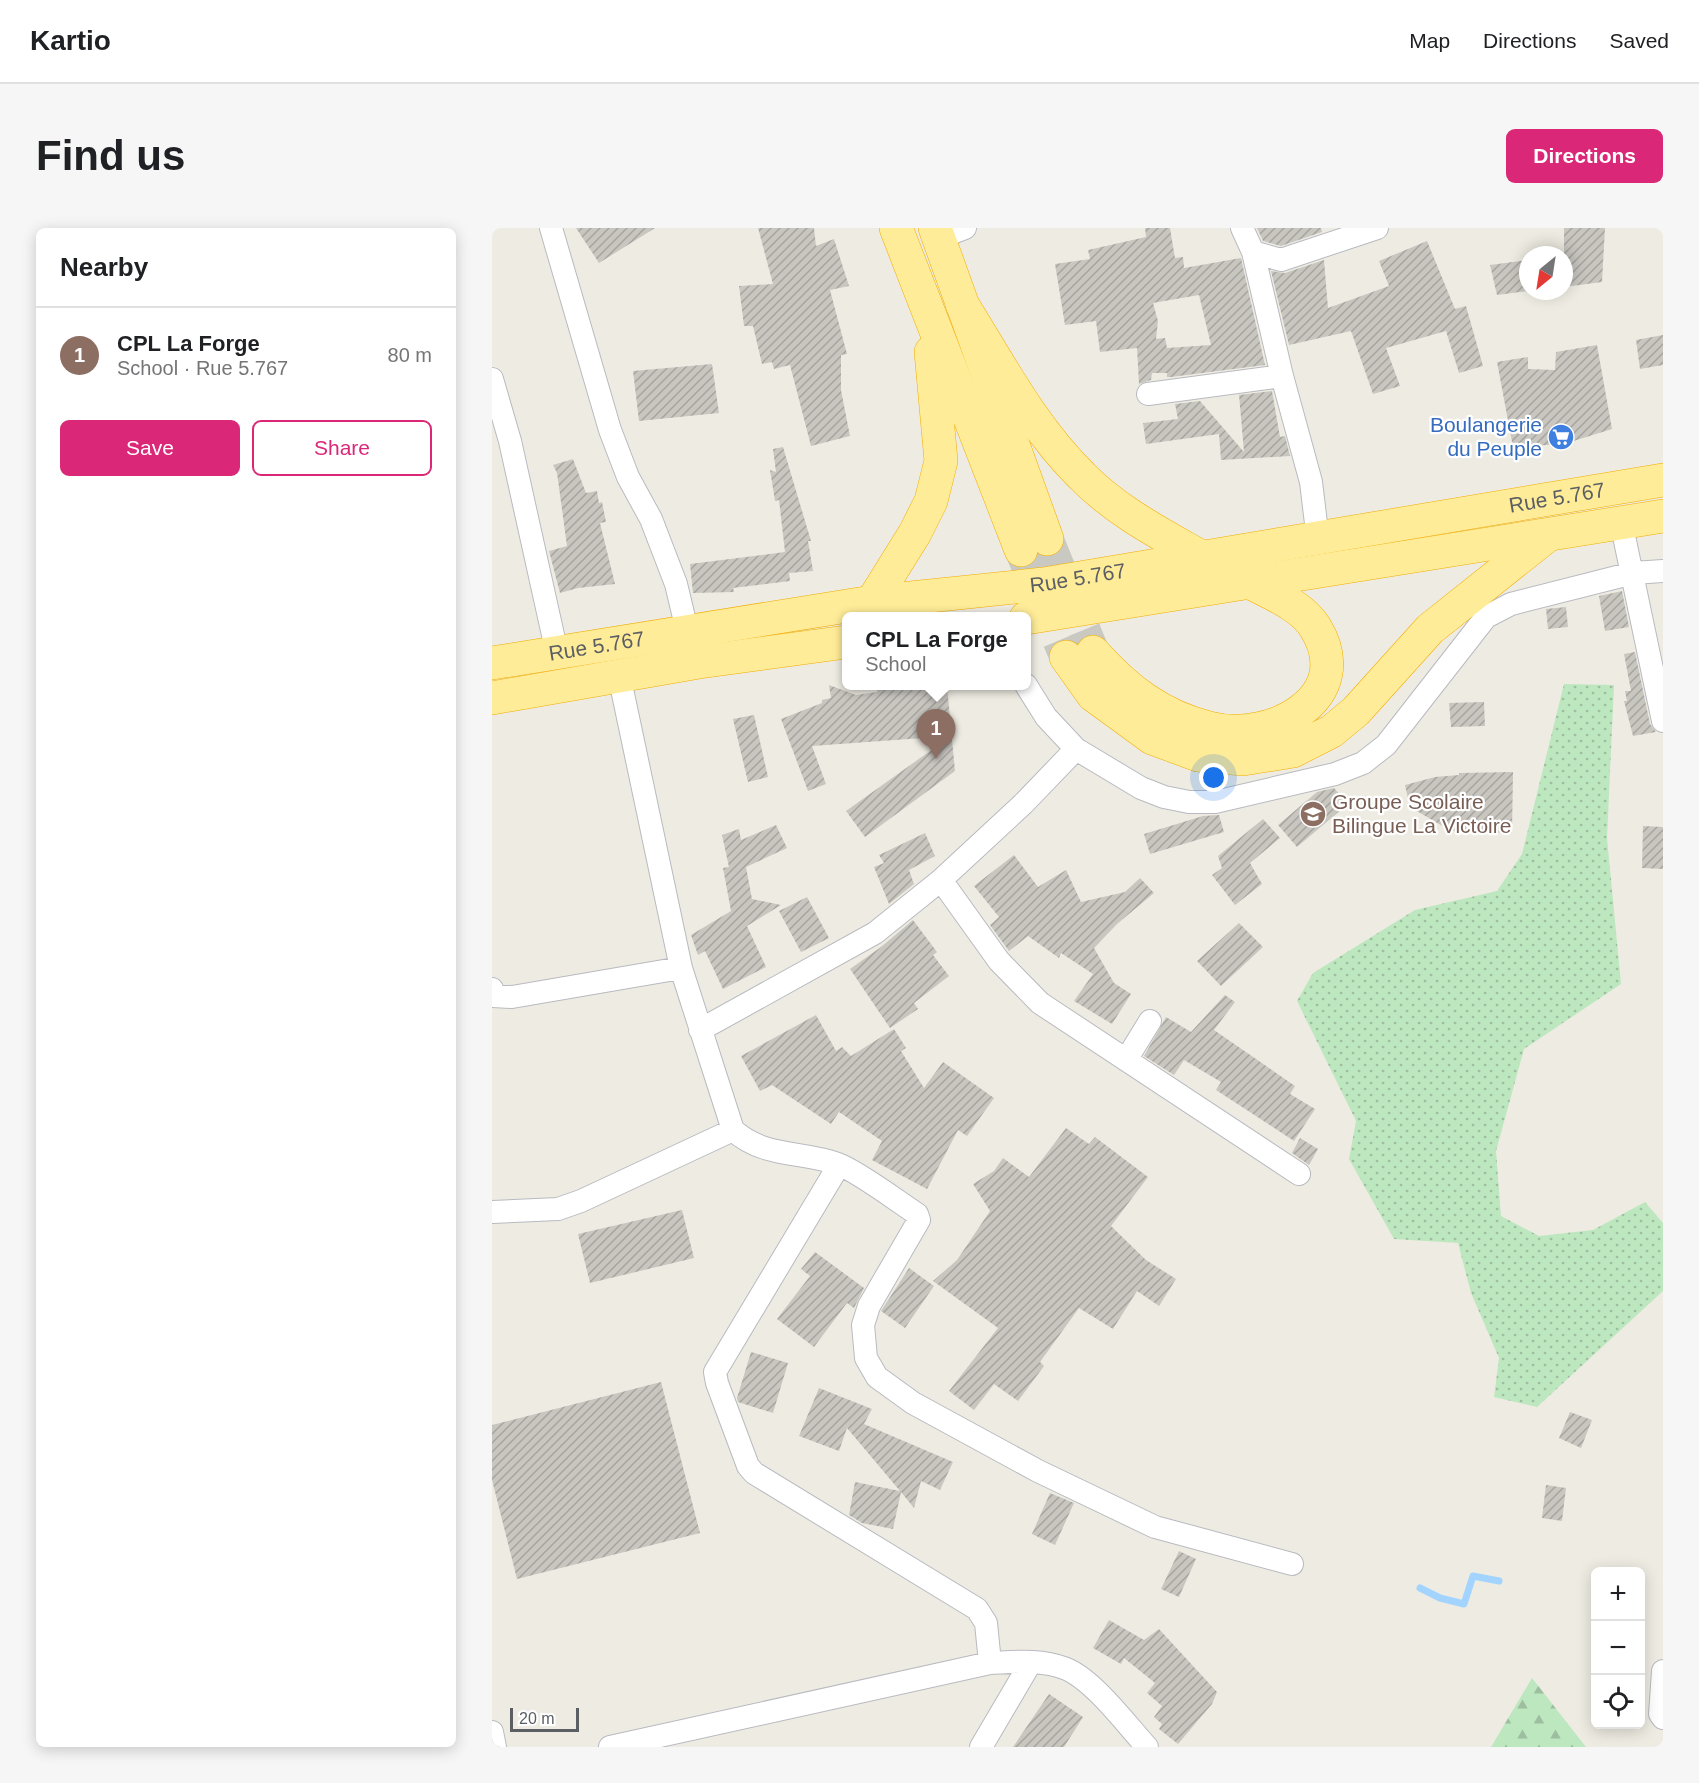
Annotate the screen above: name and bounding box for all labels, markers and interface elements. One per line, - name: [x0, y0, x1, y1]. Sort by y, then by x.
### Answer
- text: Kartio: [30, 25, 111, 56]
- text: Map: [1409, 29, 1450, 52]
- text: Directions: [1483, 29, 1576, 52]
- text: Saved: [1609, 29, 1669, 52]
- button: Directions: [1506, 129, 1663, 183]
- text: Find us: [36, 132, 185, 179]
- north arrow: [1519, 246, 1573, 300]
- text: Nearby: [60, 252, 148, 282]
- text: CPL La Forge: [117, 331, 260, 356]
- text: 1: [74, 344, 85, 366]
- text: 80 m: [388, 344, 432, 366]
- text: School · Rue 5.767: [117, 357, 288, 379]
- place label: Boulangerie du Peuple: [1430, 413, 1542, 460]
- button: Save: [60, 420, 240, 476]
- button: Share: [252, 420, 432, 476]
- supermarket icon: Boulangerie du Peuple: [1546, 422, 1576, 452]
- street label: Rue 5.767: [1507, 478, 1607, 517]
- street label: Rue 5.767: [1029, 558, 1127, 596]
- popup: [842, 612, 1031, 690]
- street label: Rue 5.767: [547, 627, 646, 665]
- text: CPL La Forge: [865, 627, 1008, 652]
- text: School: [865, 653, 926, 675]
- pin: 1: [916, 710, 956, 759]
- your location: [1199, 763, 1228, 792]
- place label: Groupe Scolaire Bilingue La Victoire: [1332, 790, 1511, 837]
- school or university icon: Groupe Scolaire Bilingue La Victoire: [1298, 799, 1328, 829]
- map controls: [1591, 1567, 1645, 1729]
- button: +: [1591, 1567, 1645, 1621]
- button: −: [1591, 1621, 1645, 1675]
- button: locate: [1591, 1675, 1645, 1729]
- scale bar: [510, 1705, 579, 1732]
- text: 20 m: [519, 1710, 555, 1727]

